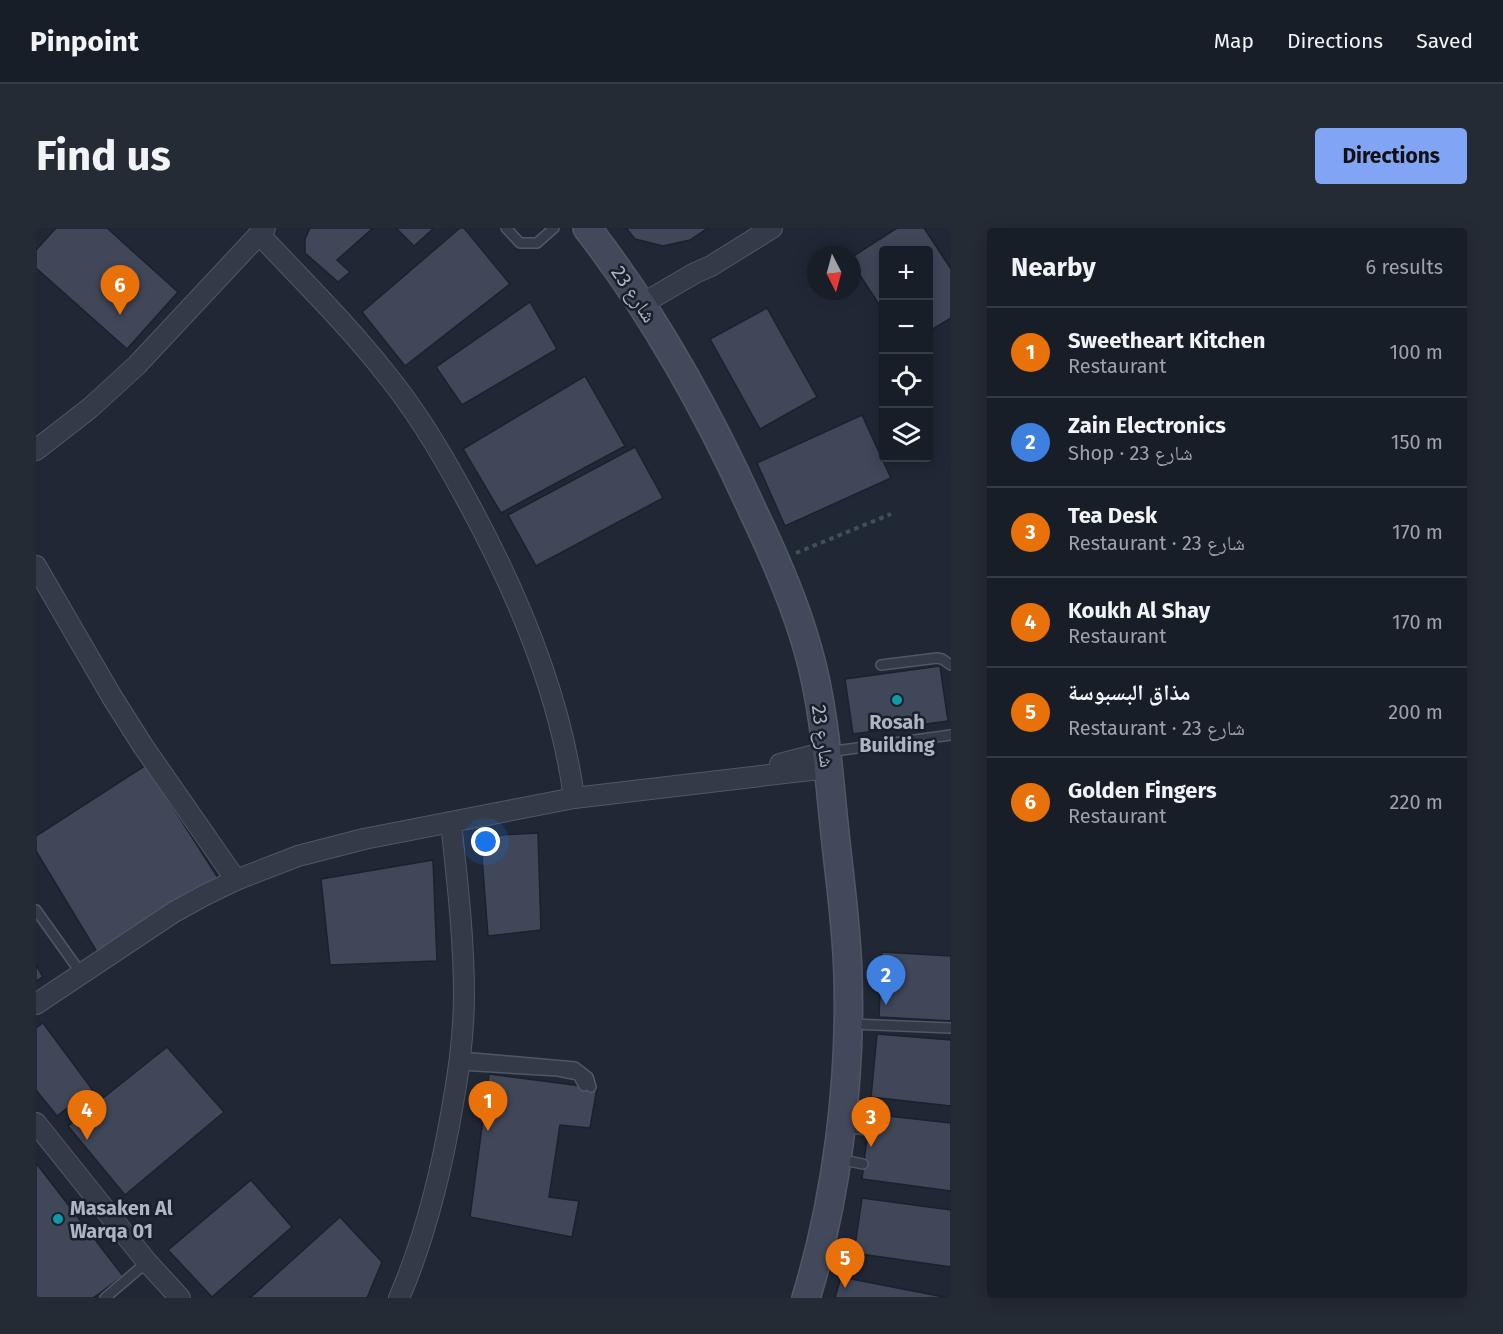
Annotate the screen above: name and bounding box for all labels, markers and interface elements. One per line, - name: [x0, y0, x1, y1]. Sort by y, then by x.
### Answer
- text: Pinpoint: [30, 25, 139, 58]
- text: Map: [1214, 28, 1254, 54]
- text: Directions: [1287, 28, 1383, 54]
- text: Saved: [1416, 28, 1473, 54]
- button: Directions: [1315, 128, 1467, 184]
- text: Find us: [36, 131, 171, 181]
- north arrow: [807, 246, 861, 300]
- map controls: [879, 246, 933, 462]
- button: +: [879, 246, 933, 300]
- text: Nearby: [1011, 252, 1096, 283]
- text: 6 results: [1366, 255, 1443, 279]
- street label: شارع 23: [606, 261, 662, 327]
- pin: 6: [100, 266, 140, 315]
- button: −: [879, 300, 933, 354]
- text: Sweetheart Kitchen: [1068, 327, 1265, 354]
- text: 1: [1026, 340, 1035, 364]
- text: 100 m: [1390, 340, 1443, 364]
- button: locate: [879, 354, 933, 408]
- text: Restaurant: [1068, 354, 1166, 378]
- button: layers: [879, 408, 933, 462]
- text: Zain Electronics: [1068, 412, 1226, 439]
- text: 2: [1025, 430, 1036, 454]
- text: 150 m: [1391, 430, 1443, 454]
- text: Shop · شارع 23: [1068, 441, 1193, 465]
- text: Tea Desk: [1068, 502, 1157, 529]
- text: 3: [1025, 520, 1036, 544]
- text: 170 m: [1392, 520, 1443, 544]
- text: Restaurant · شارع 23: [1068, 531, 1245, 555]
- text: Koukh Al Shay: [1068, 597, 1210, 624]
- text: 4: [1025, 610, 1036, 634]
- text: 170 m: [1392, 610, 1443, 634]
- text: Restaurant: [1068, 624, 1166, 648]
- text: مذاق البسبوسة: [1068, 679, 1190, 706]
- marker: Rosah Building: [890, 693, 904, 707]
- text: 5: [1025, 700, 1036, 724]
- text: 200 m: [1388, 700, 1443, 724]
- street label: شارع 23: [806, 703, 839, 769]
- place label: Rosah Building: [859, 710, 936, 757]
- text: Restaurant · شارع 23: [1068, 716, 1245, 740]
- text: Golden Fingers: [1068, 777, 1217, 804]
- text: 6: [1025, 790, 1036, 814]
- text: 220 m: [1390, 790, 1443, 814]
- text: Restaurant: [1068, 804, 1166, 828]
- your location: [471, 827, 500, 856]
- pin: 2: [866, 956, 906, 1005]
- pin: 1: [468, 1082, 508, 1131]
- pin: 4: [68, 1090, 106, 1140]
- pin: 3: [852, 1098, 890, 1147]
- place label: Masaken Al Warqa 01: [70, 1196, 173, 1243]
- marker: Masaken Al Warqa 01: [51, 1212, 65, 1226]
- pin: 5: [826, 1238, 864, 1288]

